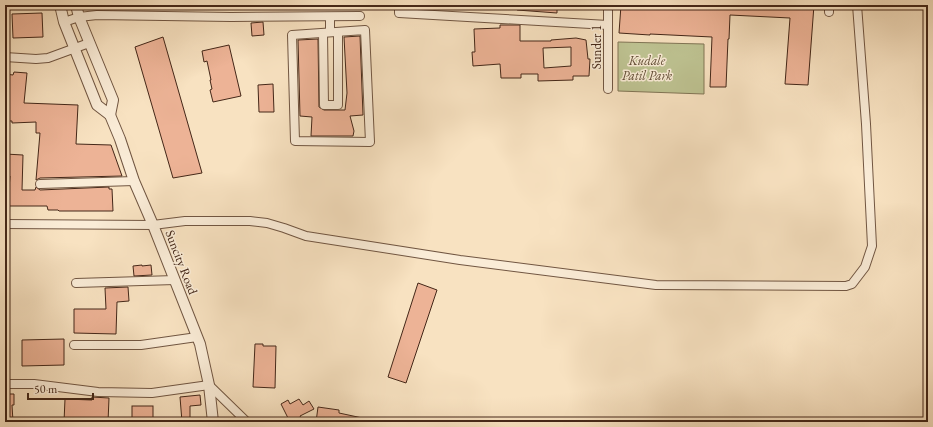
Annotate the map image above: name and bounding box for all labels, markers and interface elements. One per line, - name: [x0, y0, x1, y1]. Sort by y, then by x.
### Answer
- street label: Sunder 1: [588, 25, 605, 69]
- park label: Kudale Patil Park: [622, 52, 672, 84]
- street label: Suncity Road: [161, 227, 202, 297]
- scale bar: [28, 375, 93, 401]
- text: 50 m: [34, 381, 58, 397]

